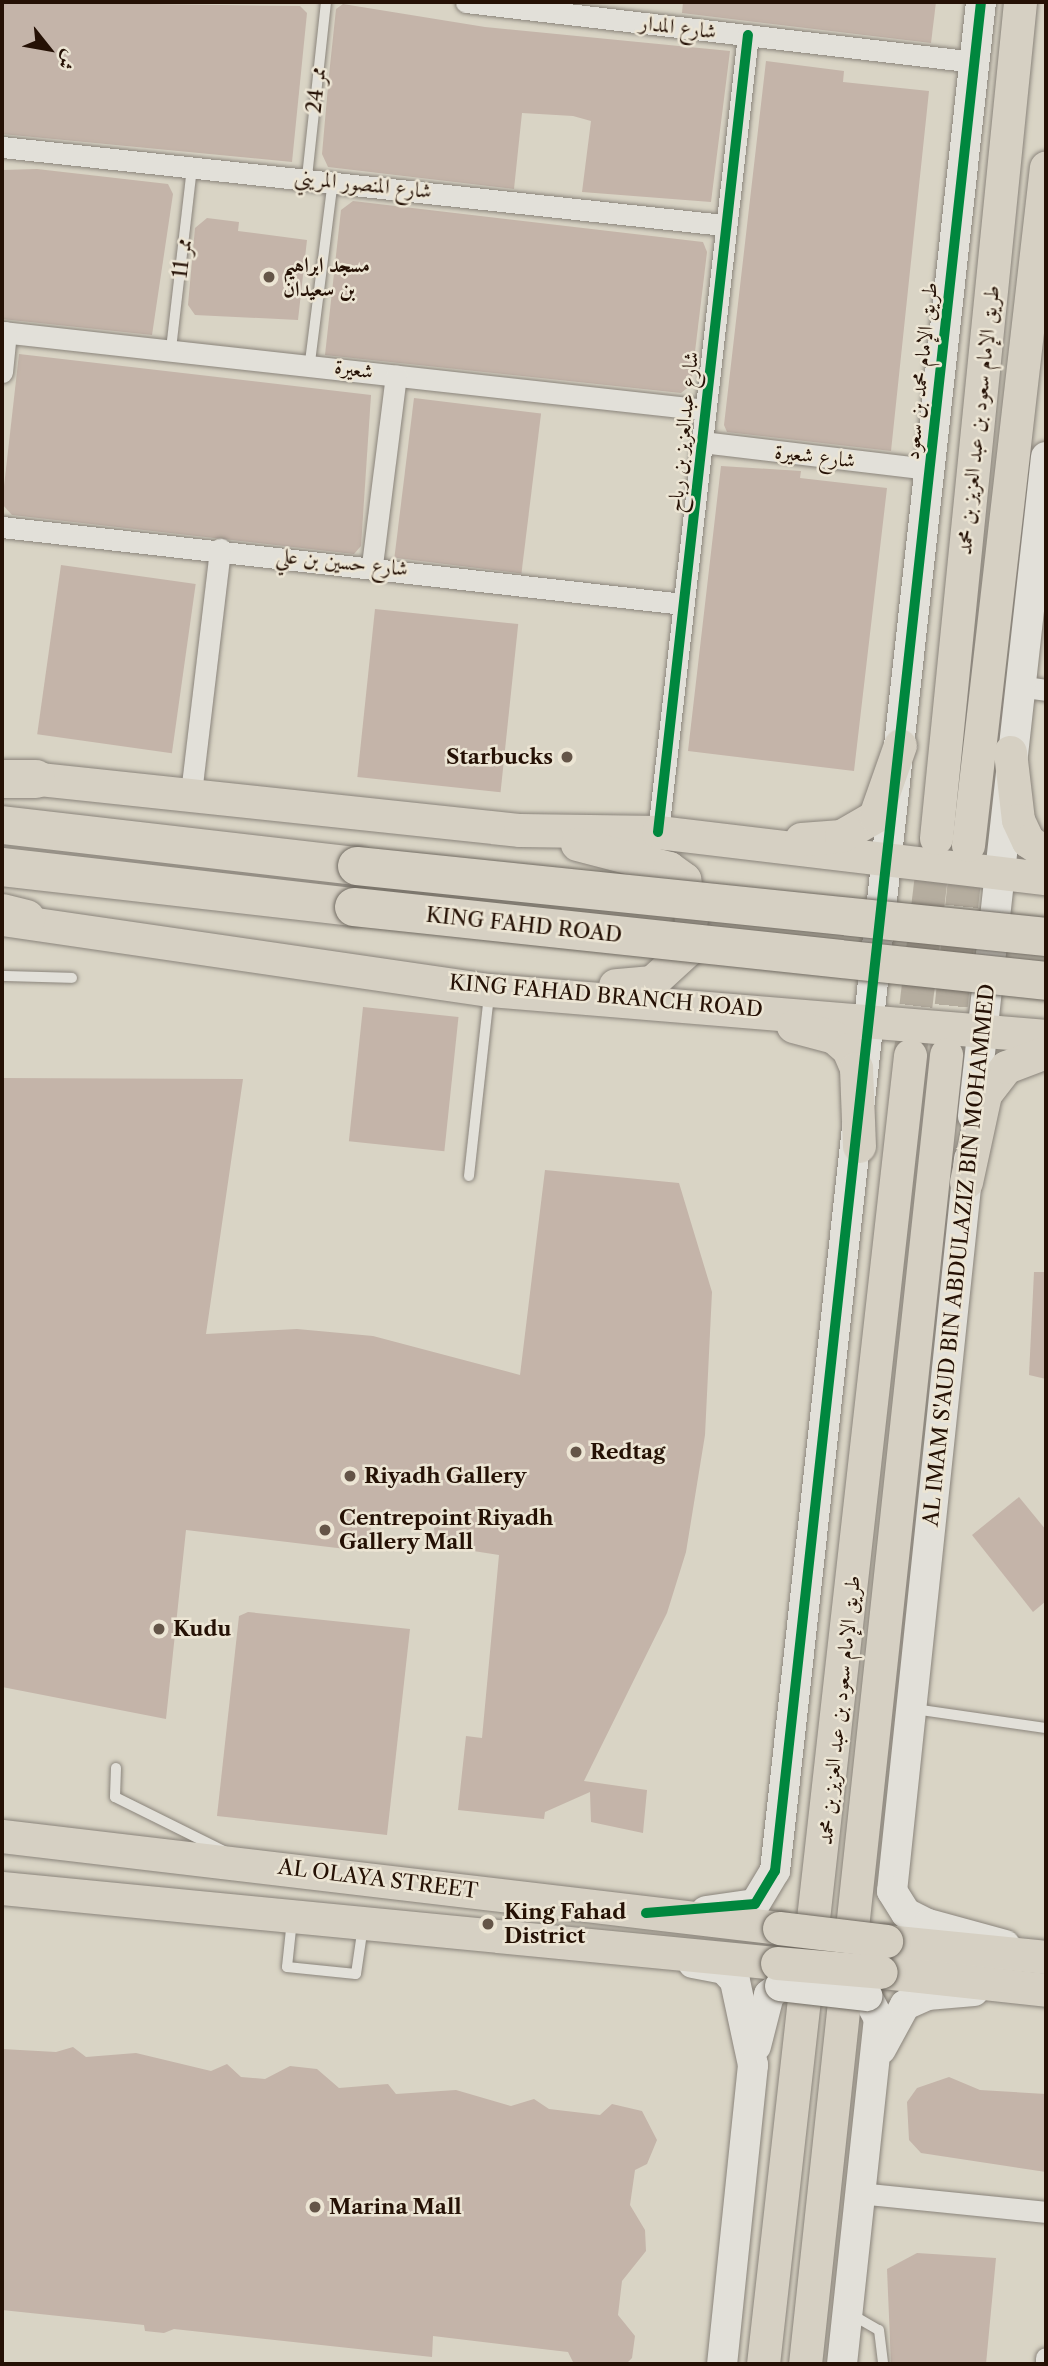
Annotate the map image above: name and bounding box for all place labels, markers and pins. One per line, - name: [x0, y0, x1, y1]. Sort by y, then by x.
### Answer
- place label: مسجد ابراهيم بن سعيدان: [283, 252, 370, 302]
- marker: مسجد ابراهيم بن سعيدان: [261, 269, 277, 285]
- place label: Starbucks: [446, 744, 553, 770]
- marker: Starbucks: [559, 749, 575, 765]
- place label: Redtag: [590, 1439, 665, 1465]
- marker: Redtag: [568, 1444, 584, 1460]
- place label: Riyadh Gallery: [364, 1463, 526, 1489]
- marker: Riyadh Gallery: [342, 1468, 358, 1484]
- place label: Centrepoint Riyadh Gallery Mall: [339, 1505, 553, 1555]
- marker: Centrepoint Riyadh Gallery Mall: [317, 1522, 333, 1538]
- place label: Kudu: [173, 1616, 231, 1642]
- marker: Kudu: [151, 1621, 167, 1637]
- place label: King Fahad District: [504, 1899, 626, 1949]
- marker: King Fahad District: [478, 1914, 498, 1934]
- place label: Marina Mall: [329, 2194, 462, 2220]
- marker: Marina Mall: [307, 2199, 323, 2215]

